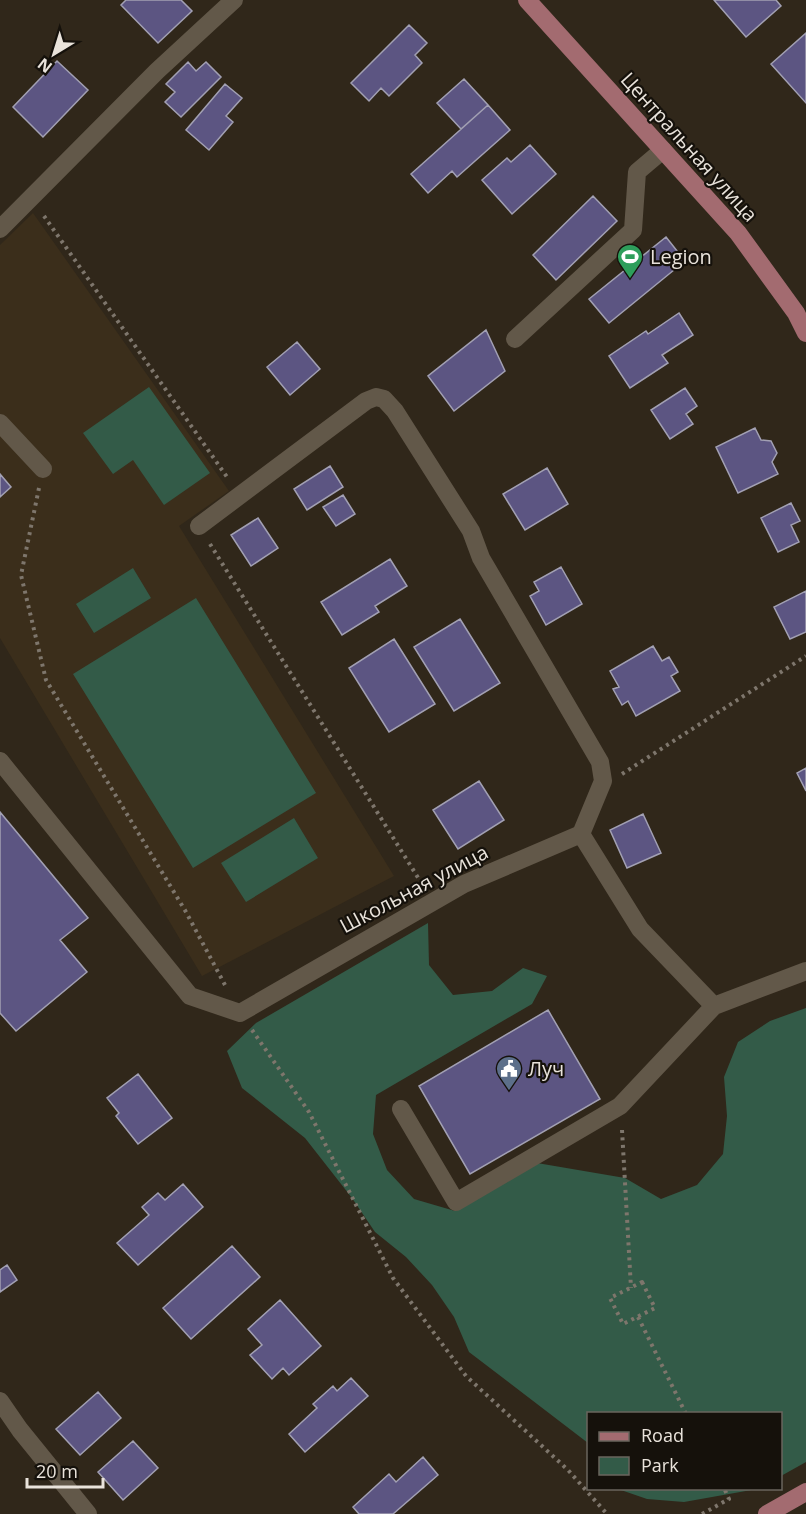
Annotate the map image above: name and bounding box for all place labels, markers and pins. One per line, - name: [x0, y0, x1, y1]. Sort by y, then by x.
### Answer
- sports icon: Legion: [615, 242, 645, 280]
- place label: Legion: [650, 243, 712, 270]
- public building icon: Луч: [494, 1054, 524, 1092]
- place label: Луч: [528, 1055, 564, 1082]

